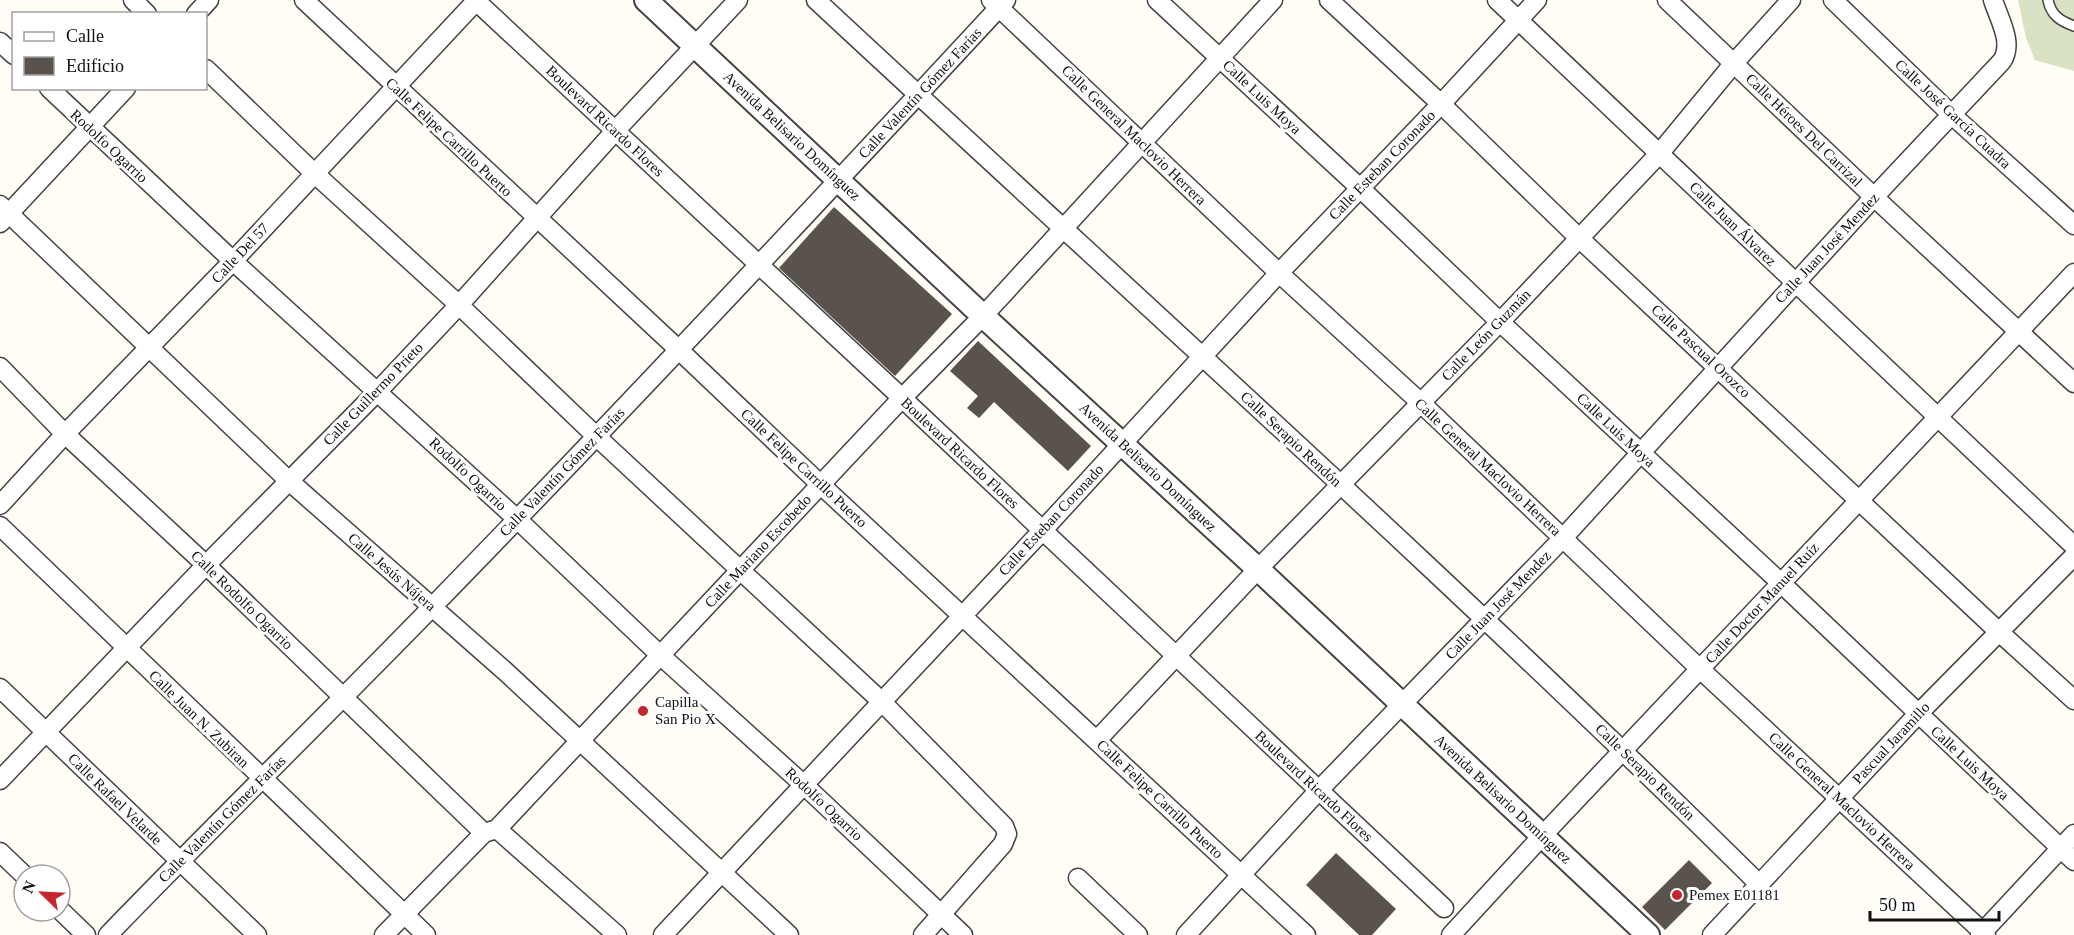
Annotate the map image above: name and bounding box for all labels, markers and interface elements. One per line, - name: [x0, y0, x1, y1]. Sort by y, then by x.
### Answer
- legend: [12, 12, 207, 90]
- street label: Calle Valentín Gómez Farías: [855, 24, 985, 162]
- text: Calle: [66, 26, 104, 46]
- text: Edificio: [66, 56, 124, 76]
- street label: Calle José García Cuadra: [1892, 56, 2014, 172]
- street label: Calle Luis Moya: [1220, 57, 1305, 137]
- street label: Boulevard Ricardo Flores: [543, 62, 667, 180]
- street label: Calle General Maclovio Herrera: [1059, 62, 1209, 208]
- street label: Avenida Belisario Domínguez: [720, 68, 864, 204]
- street label: Calle Héroes Del Carrizal: [1743, 70, 1865, 190]
- street label: Calle Felipe Carrillo Puerto: [383, 74, 515, 200]
- street label: Rodolfo Ogarrio: [67, 106, 151, 186]
- street label: Calle Esteban Coronado: [1326, 107, 1438, 223]
- street label: Calle Juan Álvarez: [1686, 179, 1780, 270]
- street label: Calle Juan José Mendez: [1772, 189, 1882, 306]
- street label: Calle Del 57: [208, 219, 272, 286]
- street label: Calle León Guzmán: [1438, 286, 1534, 384]
- street label: Calle Pascual Orozco: [1648, 301, 1754, 401]
- street label: Calle Guillermo Prieto: [320, 339, 426, 449]
- street label: Calle Serapio Rendón: [1237, 388, 1345, 490]
- street label: Calle Luis Moya: [1574, 390, 1659, 470]
- street label: Boulevard Ricardo Flores: [898, 394, 1022, 512]
- street label: Calle General Maclovio Herrera: [1412, 395, 1565, 539]
- street label: Avenida Belisario Domínguez: [1076, 399, 1220, 535]
- street label: Calle Valentín Gómez Farías: [496, 404, 628, 540]
- street label: Calle Felipe Carrillo Puerto: [738, 405, 870, 531]
- street label: Rodolfo Ogarrio: [426, 434, 510, 514]
- street label: Calle Esteban Coronado: [995, 461, 1107, 579]
- street label: Calle Mariano Escobedo: [702, 491, 814, 611]
- street label: Calle Jesús Nájera: [345, 530, 439, 615]
- street label: Calle Doctor Manuel Ruíz: [1702, 539, 1822, 666]
- street label: Calle Rodolfo Ogarrio: [188, 547, 296, 653]
- street label: Calle Juan José Mendez: [1442, 547, 1554, 663]
- street label: Calle Juan N. Zubiran: [146, 667, 253, 771]
- place label: Capilla San Pio X: [655, 694, 716, 727]
- street label: Pascual Jaramillo: [1849, 699, 1933, 787]
- marker: Capilla San Pio X: [636, 704, 650, 718]
- street label: Calle Serapio Rendón: [1592, 721, 1698, 824]
- street label: Calle Luis Moya: [1928, 723, 2013, 803]
- street label: Boulevard Ricardo Flores: [1252, 727, 1376, 845]
- street label: Calle General Maclovio Herrera: [1766, 729, 1919, 873]
- street label: Avenida Belisario Domínguez: [1431, 731, 1575, 867]
- street label: Calle Felipe Carrillo Puerto: [1094, 736, 1226, 862]
- street label: Calle Rafael Velarde: [65, 750, 165, 848]
- street label: Calle Valentín Gómez Farías: [155, 752, 289, 886]
- street label: Rodolfo Ogarrio: [782, 764, 866, 844]
- north arrow: [12, 863, 72, 923]
- text: N: [19, 878, 39, 896]
- scale bar: [1870, 884, 1999, 922]
- place label: Pemex E01181: [1689, 887, 1780, 903]
- marker: Pemex E01181: [1670, 888, 1684, 902]
- text: 50 m: [1879, 895, 1916, 915]

